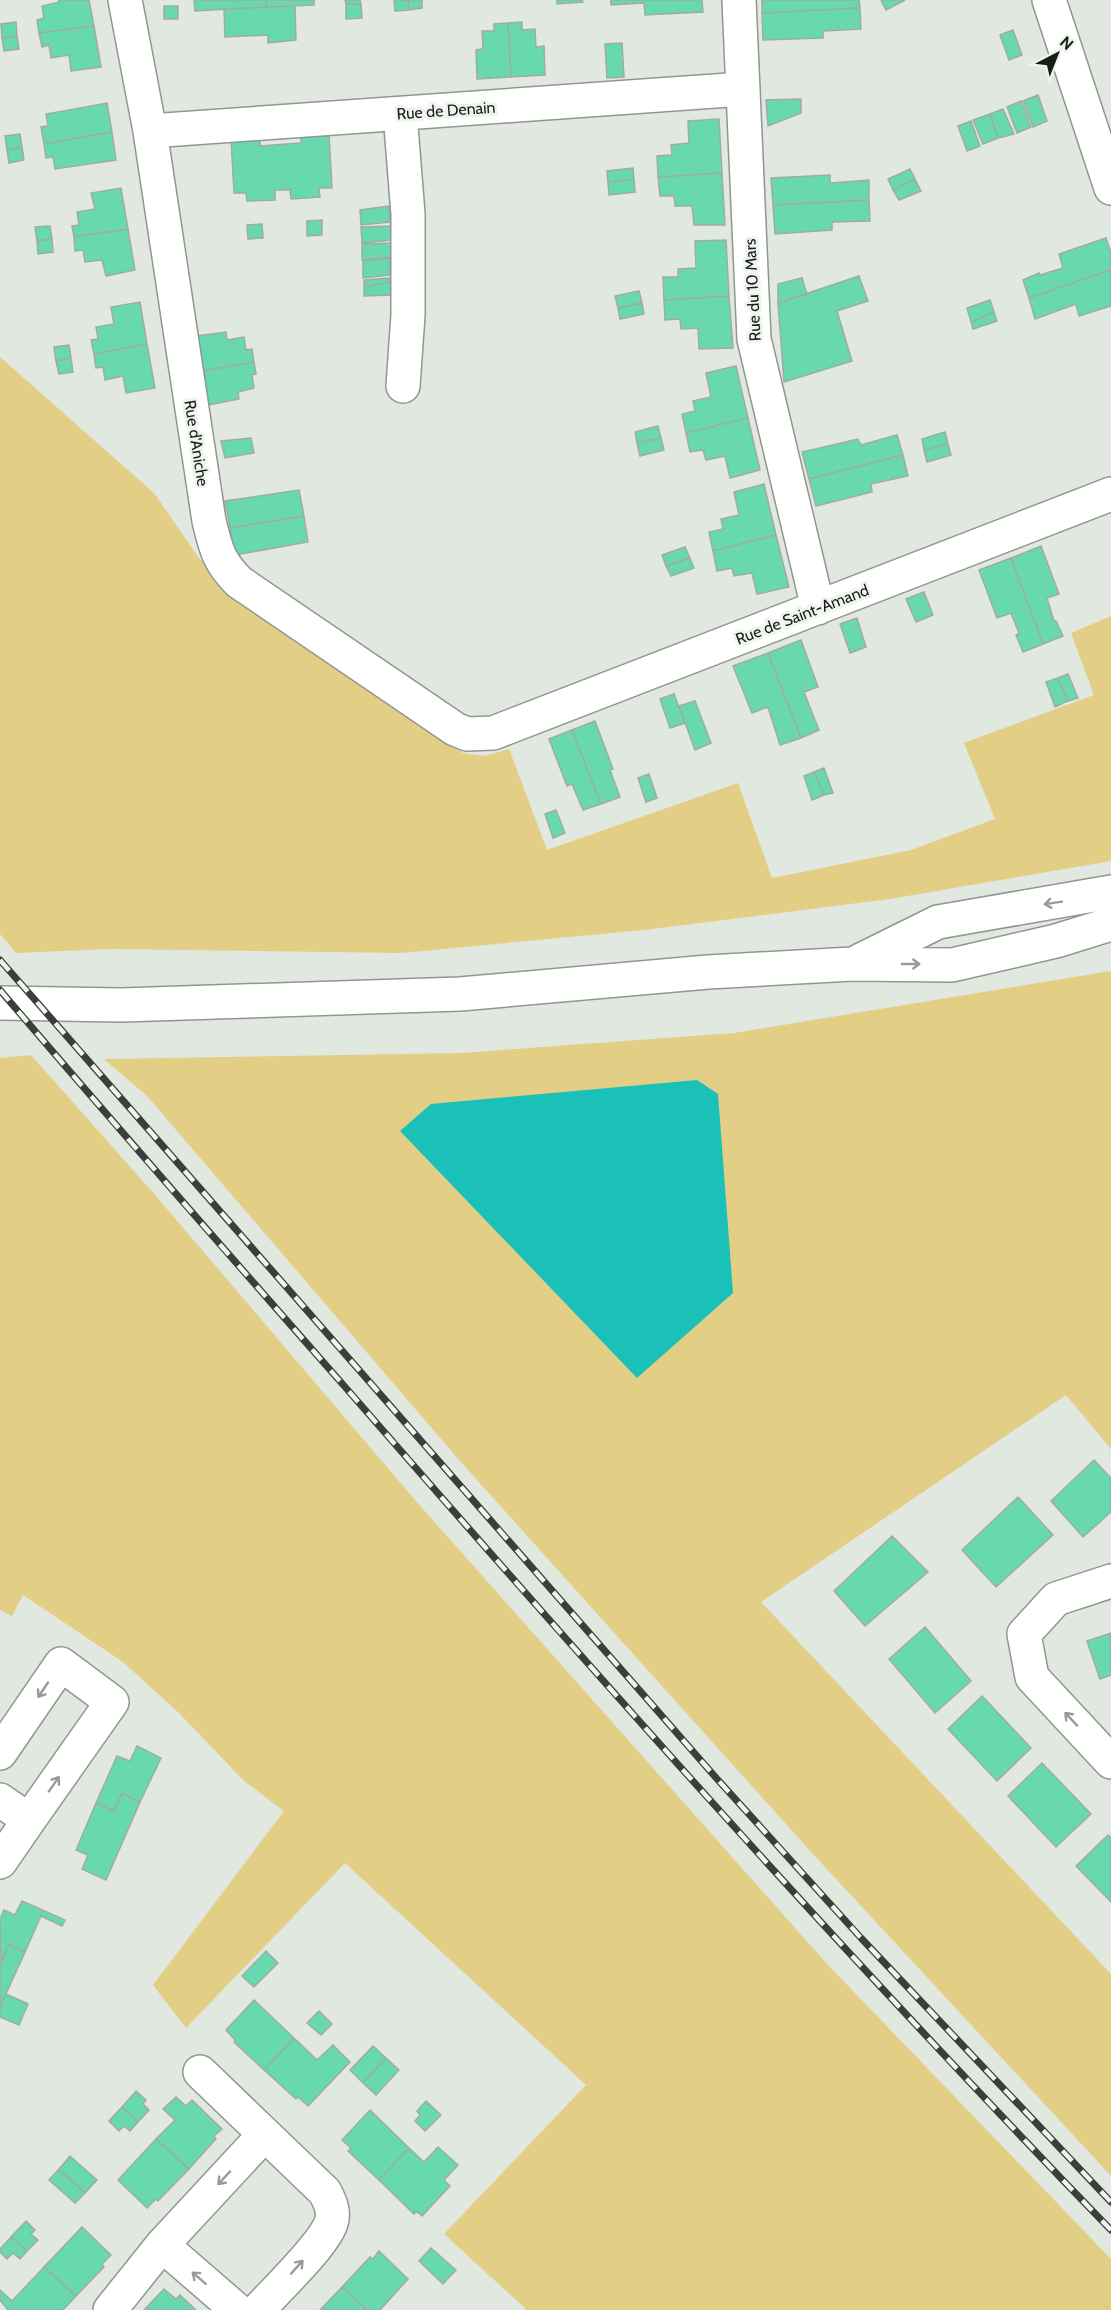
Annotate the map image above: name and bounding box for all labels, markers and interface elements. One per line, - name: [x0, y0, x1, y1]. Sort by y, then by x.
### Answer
- north arrow: [1027, 24, 1087, 84]
- text: N: [1056, 32, 1077, 54]
- street label: Rue de Denain: [396, 98, 496, 123]
- street label: Rue du 10 Mars: [740, 238, 765, 342]
- street label: Rue d'Aniche: [180, 399, 213, 487]
- street label: Rue de Saint-Amand: [733, 580, 871, 649]
- one-way arrow: [1044, 898, 1064, 909]
- one-way arrow: [900, 959, 920, 970]
- one-way arrow: [37, 1681, 49, 1698]
- one-way arrow: [1064, 1712, 1078, 1727]
- one-way arrow: [48, 1777, 60, 1793]
- one-way arrow: [217, 2171, 231, 2186]
- one-way arrow: [290, 2260, 304, 2275]
- one-way arrow: [191, 2271, 207, 2284]

